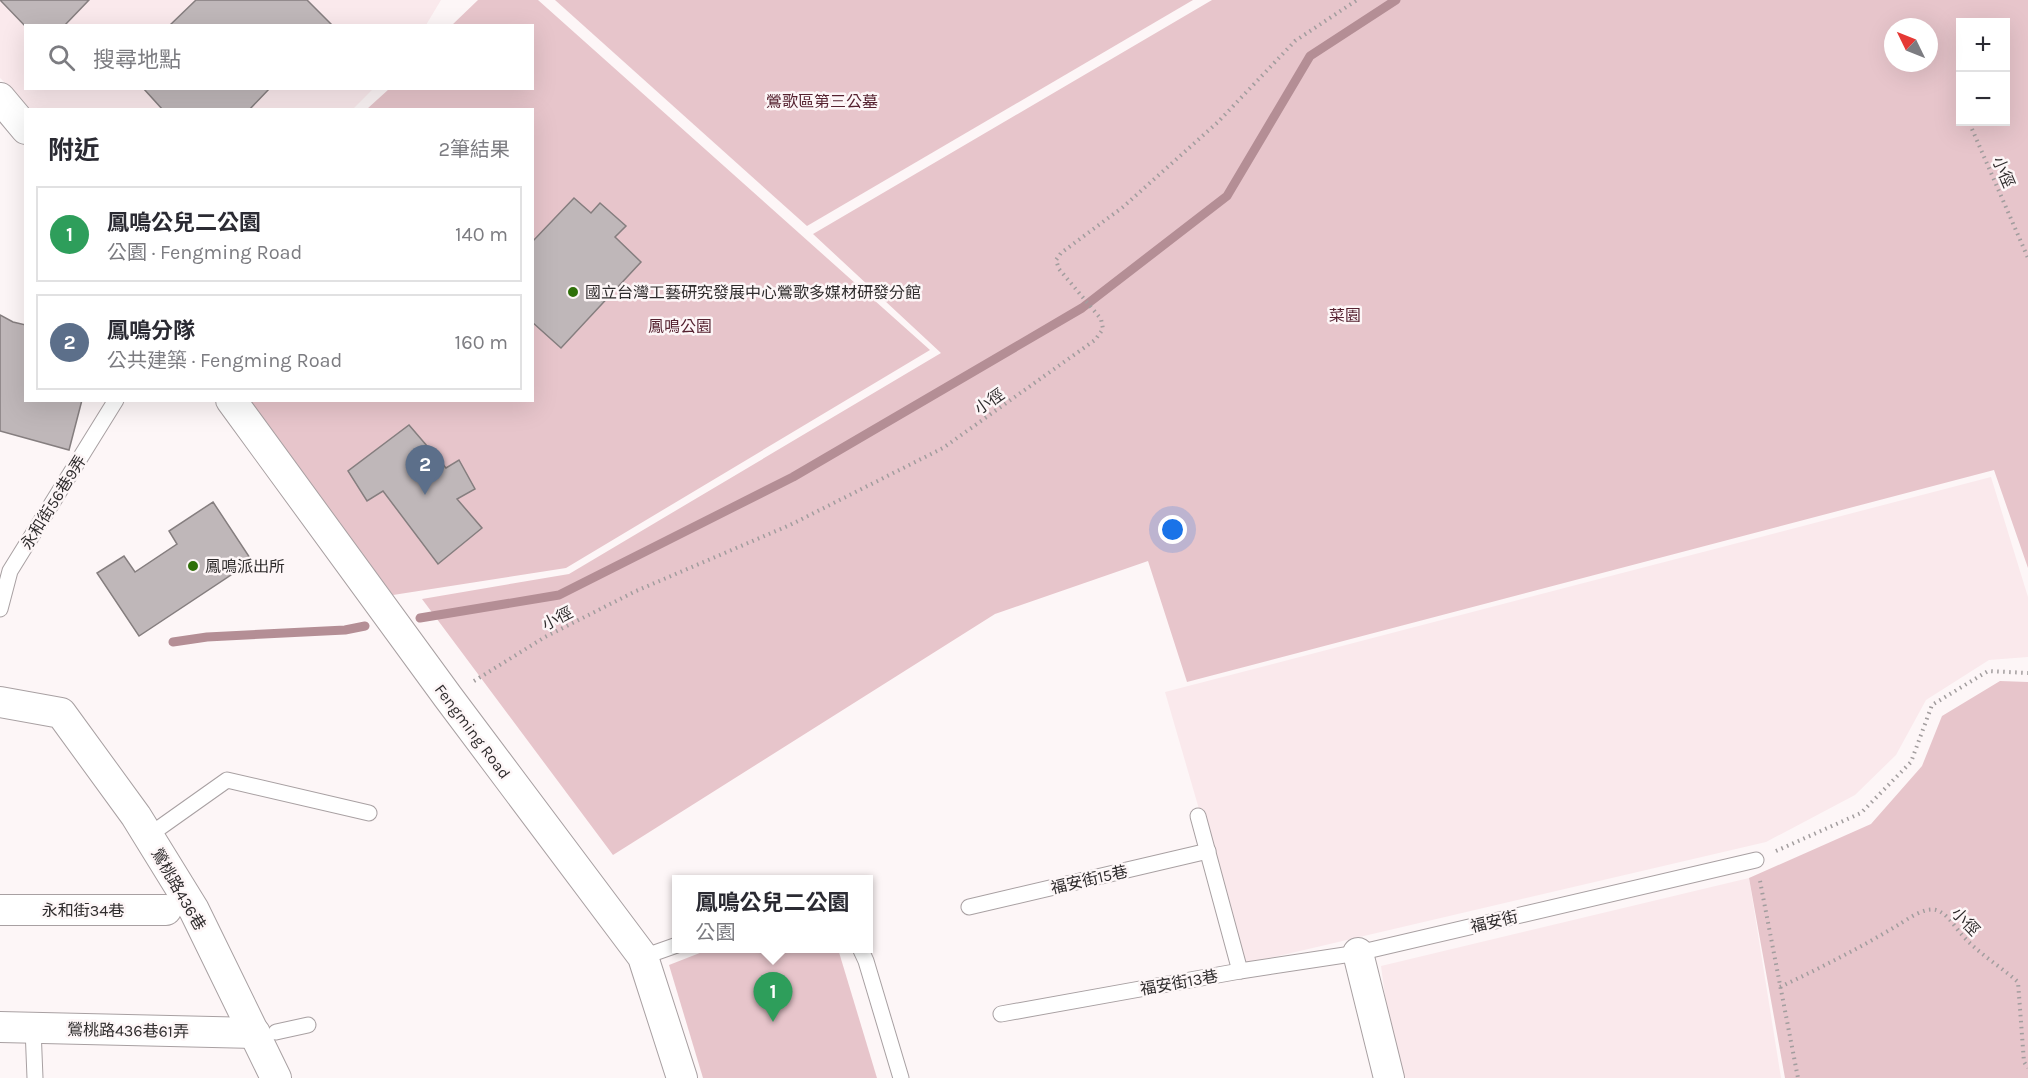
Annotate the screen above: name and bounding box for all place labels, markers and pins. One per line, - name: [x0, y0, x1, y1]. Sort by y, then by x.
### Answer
- place label: 國立台灣工藝研究發展中心鶯歌多媒材研發分館: [585, 283, 921, 302]
- marker: 國立台灣工藝研究發展中心鶯歌多媒材研發分館: [566, 285, 580, 299]
- pin: 2: [406, 446, 444, 495]
- place label: 鳳鳴派出所: [205, 557, 285, 576]
- marker: 鳳鳴派出所: [186, 559, 200, 573]
- pin: 1: [754, 972, 792, 1022]

